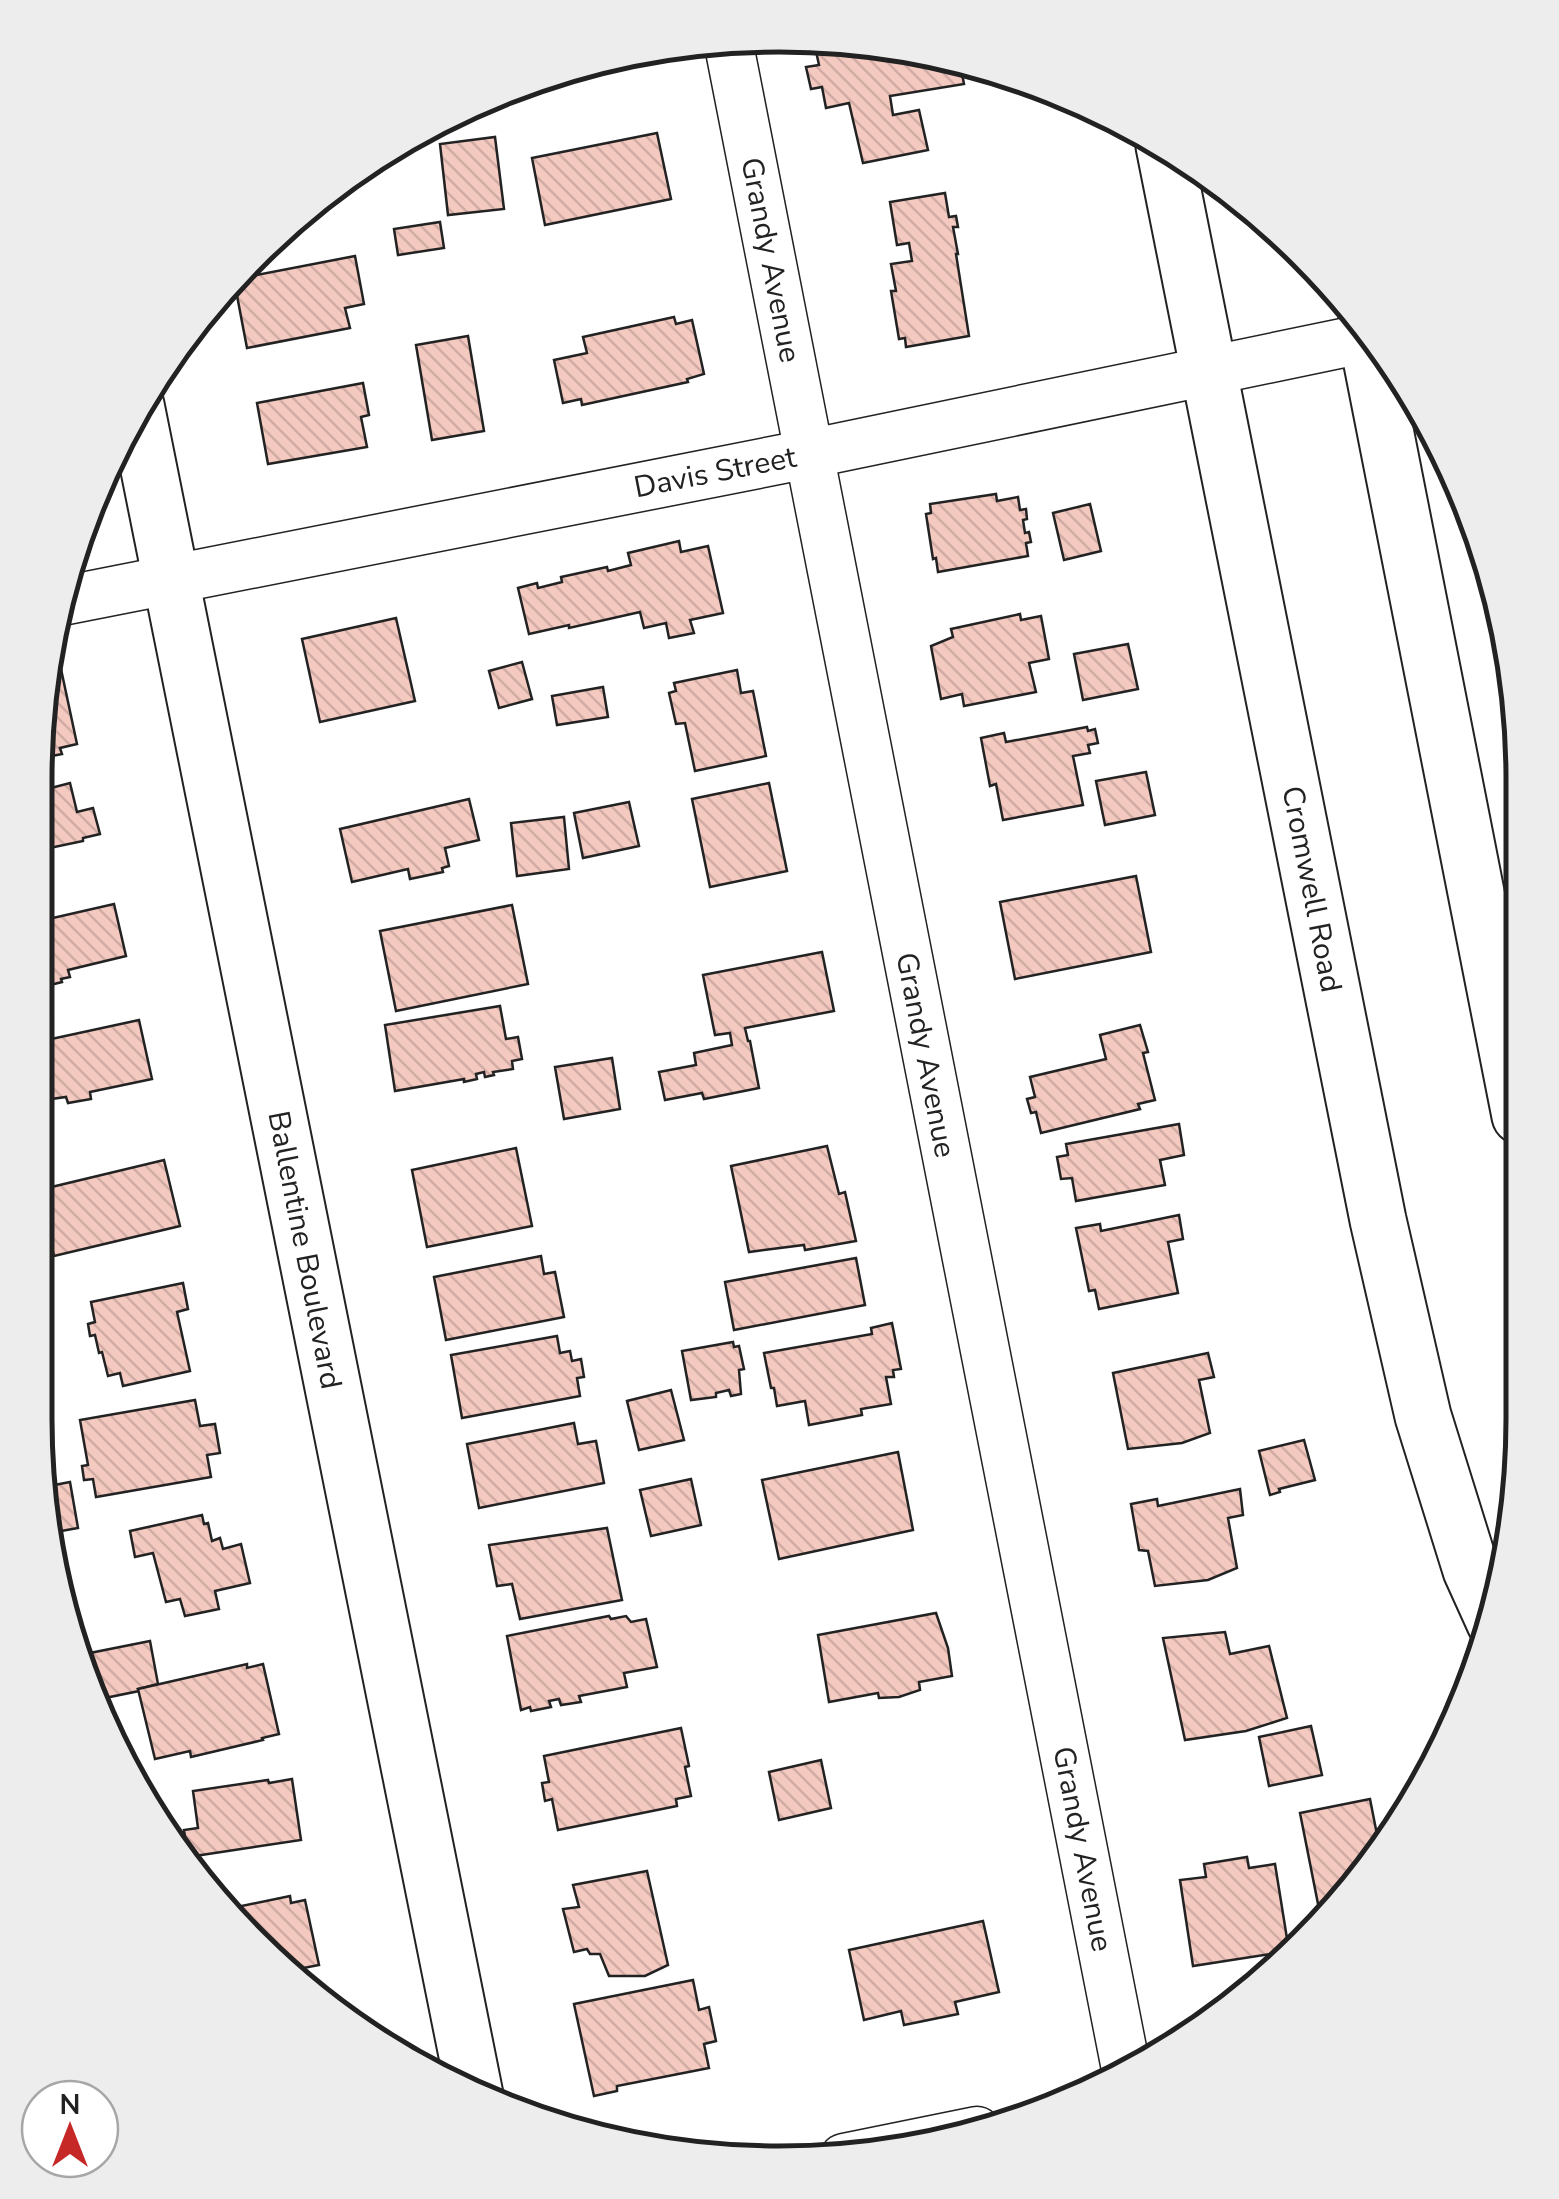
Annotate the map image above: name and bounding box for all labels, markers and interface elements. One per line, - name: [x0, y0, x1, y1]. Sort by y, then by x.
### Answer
- street label: Grandy Avenue: [731, 154, 810, 366]
- street label: Davis Street: [630, 437, 800, 508]
- street label: Cromwell Road: [1271, 783, 1352, 996]
- street label: Grandy Avenue: [886, 949, 965, 1161]
- street label: Ballentine Boulevard: [257, 1108, 352, 1393]
- street label: Grandy Avenue: [1043, 1743, 1122, 1955]
- north arrow: [20, 2079, 120, 2179]
- text: N: [60, 2086, 80, 2124]

